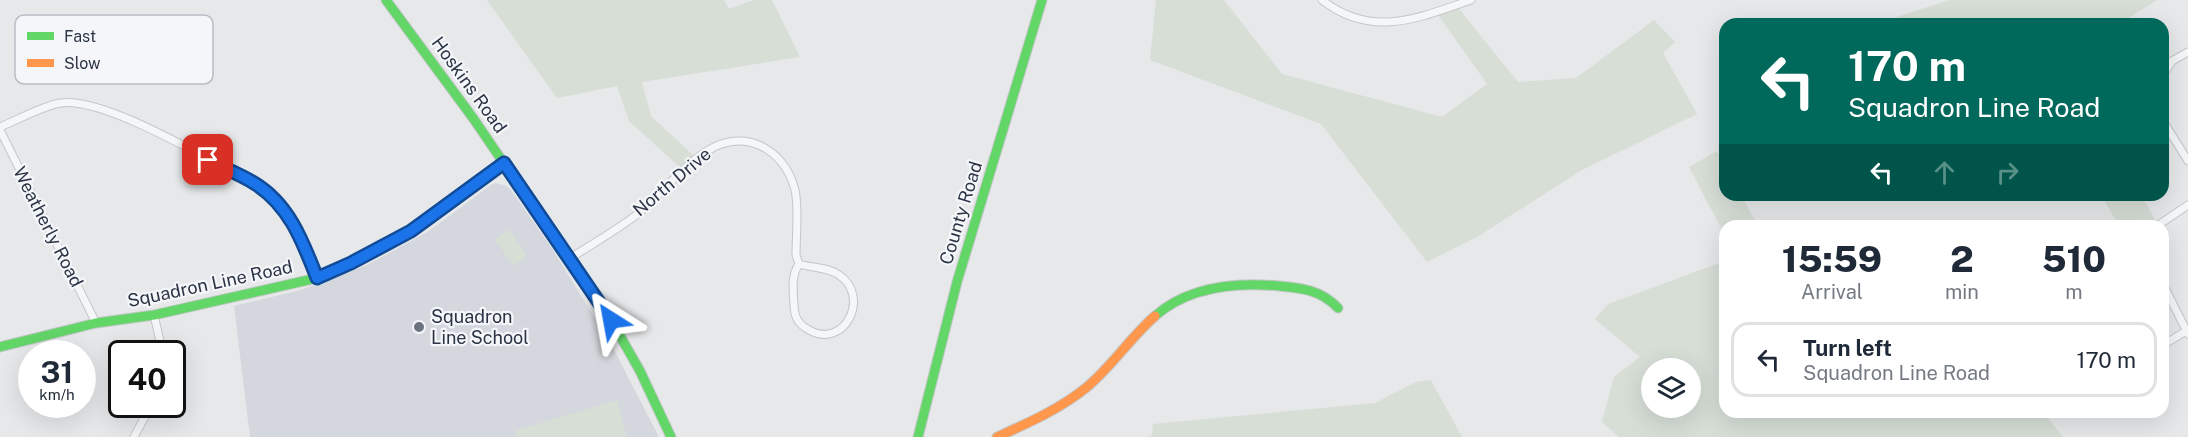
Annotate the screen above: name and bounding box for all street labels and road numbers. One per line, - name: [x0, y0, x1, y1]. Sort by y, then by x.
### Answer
- street label: Hoskins Road: [427, 32, 511, 137]
- street label: North Drive: [628, 143, 715, 220]
- street label: County Road: [935, 159, 986, 267]
- street label: Weatherly Road: [9, 163, 88, 290]
- street label: Squadron Line Road: [125, 256, 294, 311]

